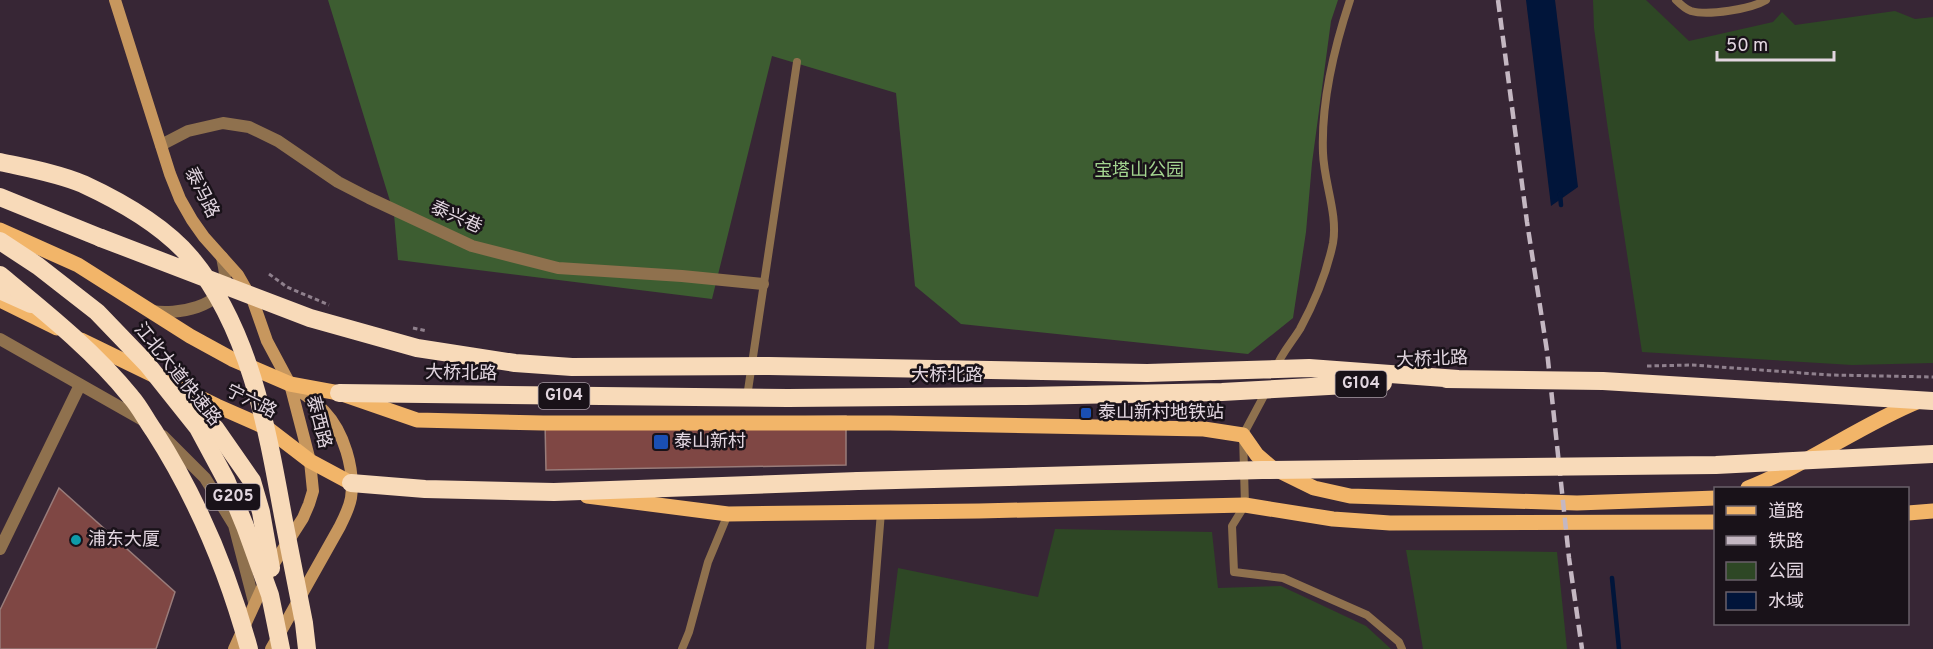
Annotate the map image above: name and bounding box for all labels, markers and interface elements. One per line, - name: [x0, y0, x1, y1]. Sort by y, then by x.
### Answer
- scale bar: [1717, 24, 1834, 62]
- text: 50 m: [1726, 35, 1768, 58]
- park label: 宝塔山公园: [1094, 160, 1184, 183]
- street label: 泰冯路: [178, 164, 224, 222]
- street label: 泰兴巷: [427, 197, 485, 239]
- street label: 江北大道快速路: [128, 319, 226, 431]
- street label: 大桥北路: [1396, 347, 1468, 373]
- street label: 大桥北路: [425, 362, 497, 386]
- street label: 大桥北路: [911, 365, 983, 388]
- road number: G104: [1336, 371, 1386, 397]
- street label: 宁六路: [222, 380, 280, 424]
- road number: G104: [538, 383, 590, 409]
- street label: 泰西路: [300, 393, 336, 451]
- place label: 泰山新村地铁站: [1098, 402, 1224, 425]
- marker: 泰山新村地铁站: [1079, 406, 1093, 420]
- place label: 泰山新村: [674, 431, 746, 454]
- marker: 泰山新村: [652, 433, 670, 451]
- road number: G205: [206, 484, 260, 510]
- legend: [1714, 487, 1909, 625]
- text: 道路: [1768, 501, 1804, 524]
- place label: 浦东大厦: [88, 529, 160, 552]
- text: 铁路: [1768, 531, 1804, 554]
- marker: 浦东大厦: [69, 533, 83, 547]
- text: 公园: [1768, 561, 1804, 584]
- text: 水域: [1768, 591, 1804, 614]

